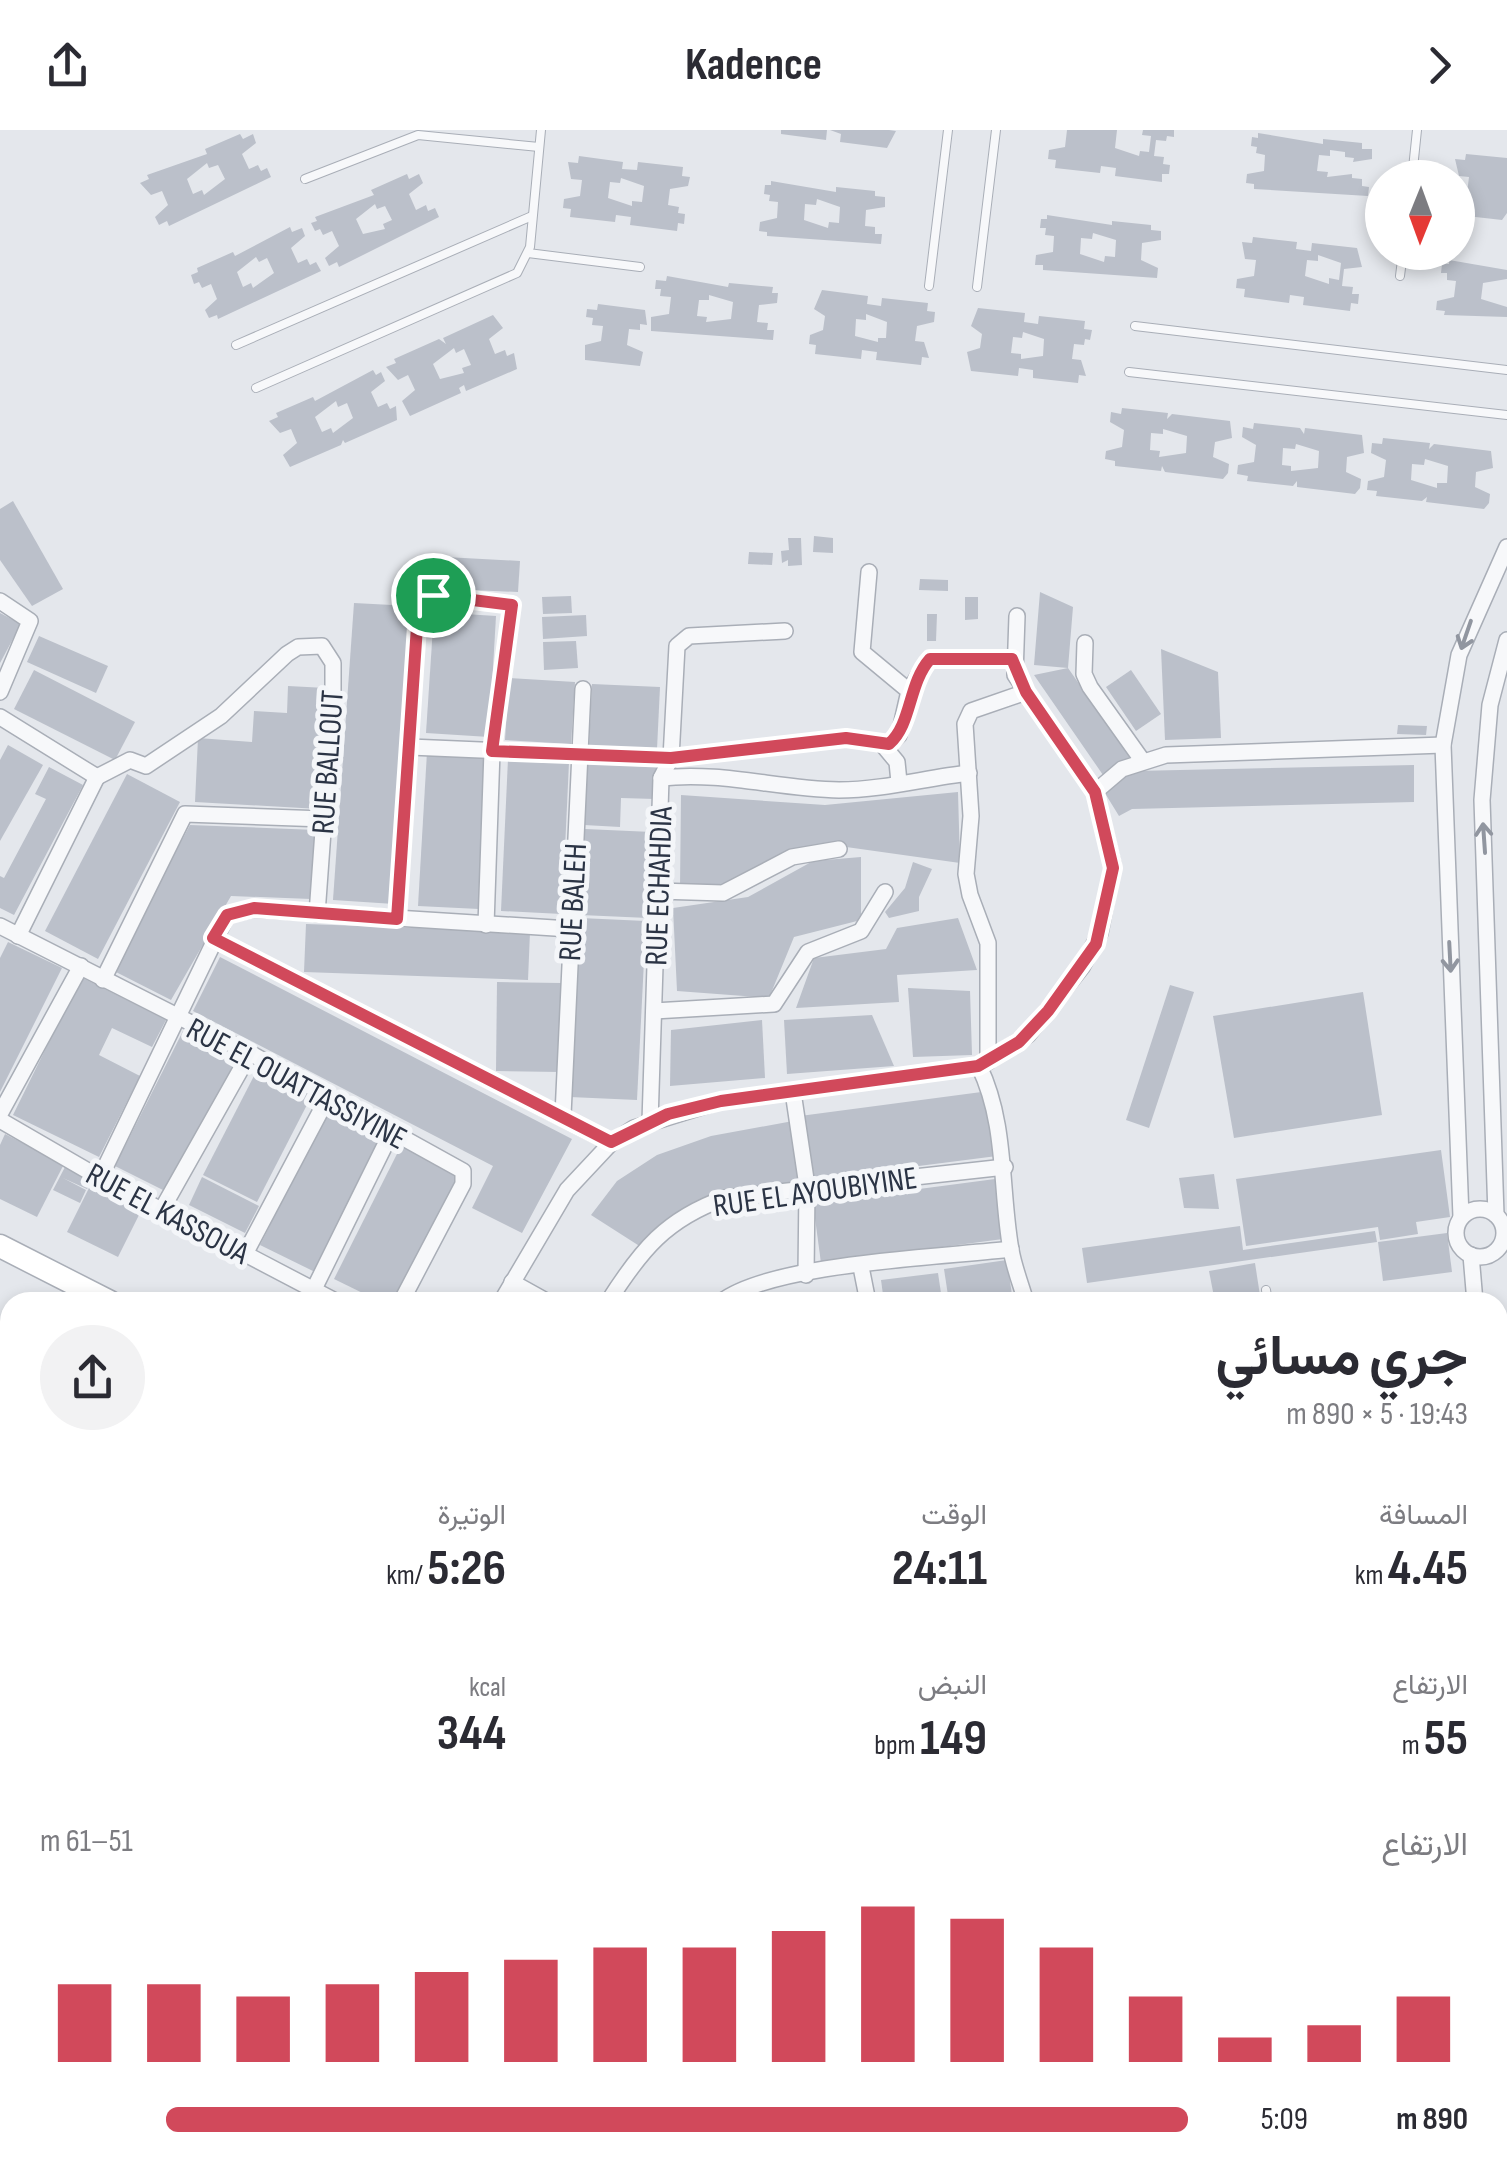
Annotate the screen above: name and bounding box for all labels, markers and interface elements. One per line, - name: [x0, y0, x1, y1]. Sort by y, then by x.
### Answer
- icon: share: [40, 38, 95, 93]
- text: Kadence: [685, 38, 822, 93]
- icon: forward: [1412, 38, 1467, 93]
- north arrow: [1365, 160, 1475, 270]
- map controls: [1365, 160, 1475, 270]
- pin: [391, 553, 476, 638]
- icon: arrive: [406, 568, 461, 623]
- one-way arrow: [1456, 619, 1474, 650]
- street label: RUE BALLOUT: [304, 689, 353, 835]
- street label: RUE ECHAHDIA: [637, 806, 682, 966]
- one-way arrow: [1474, 822, 1493, 854]
- street label: RUE BALEH: [551, 842, 596, 962]
- one-way arrow: [1440, 941, 1459, 973]
- street label: RUE EL OUATTASSIYINE: [180, 1010, 413, 1159]
- street label: RUE EL KASSOUA: [79, 1155, 256, 1274]
- street label: RUE EL AYOUBIYINE: [711, 1159, 920, 1226]
- text: جري مسائي: [1215, 1324, 1468, 1391]
- button: share: [40, 1325, 145, 1430]
- text: 19:43 · 5 × 890 m: [1286, 1395, 1468, 1434]
- text: الوتيرة: [438, 1499, 506, 1532]
- text: الوقت: [921, 1499, 987, 1532]
- text: المسافة: [1379, 1499, 1468, 1532]
- text: 5:26: [427, 1539, 506, 1599]
- text: 24:11: [892, 1539, 987, 1599]
- text: 4.45: [1388, 1539, 1468, 1599]
- text: /km: [386, 1559, 427, 1592]
- text: km: [1355, 1559, 1388, 1592]
- text: النبض: [918, 1669, 987, 1702]
- text: الارتفاع: [1392, 1669, 1468, 1702]
- text: kcal: [469, 1671, 506, 1704]
- text: 344: [437, 1704, 506, 1764]
- text: 149: [920, 1709, 987, 1769]
- text: 55: [1424, 1709, 1468, 1769]
- text: bpm: [874, 1729, 920, 1762]
- text: m: [1402, 1729, 1424, 1762]
- text: 51–61 m: [40, 1822, 133, 1861]
- text: الارتفاع: [1381, 1826, 1468, 1865]
- text: 5:09: [1261, 2100, 1308, 2139]
- text: 890 m: [1396, 2100, 1468, 2139]

